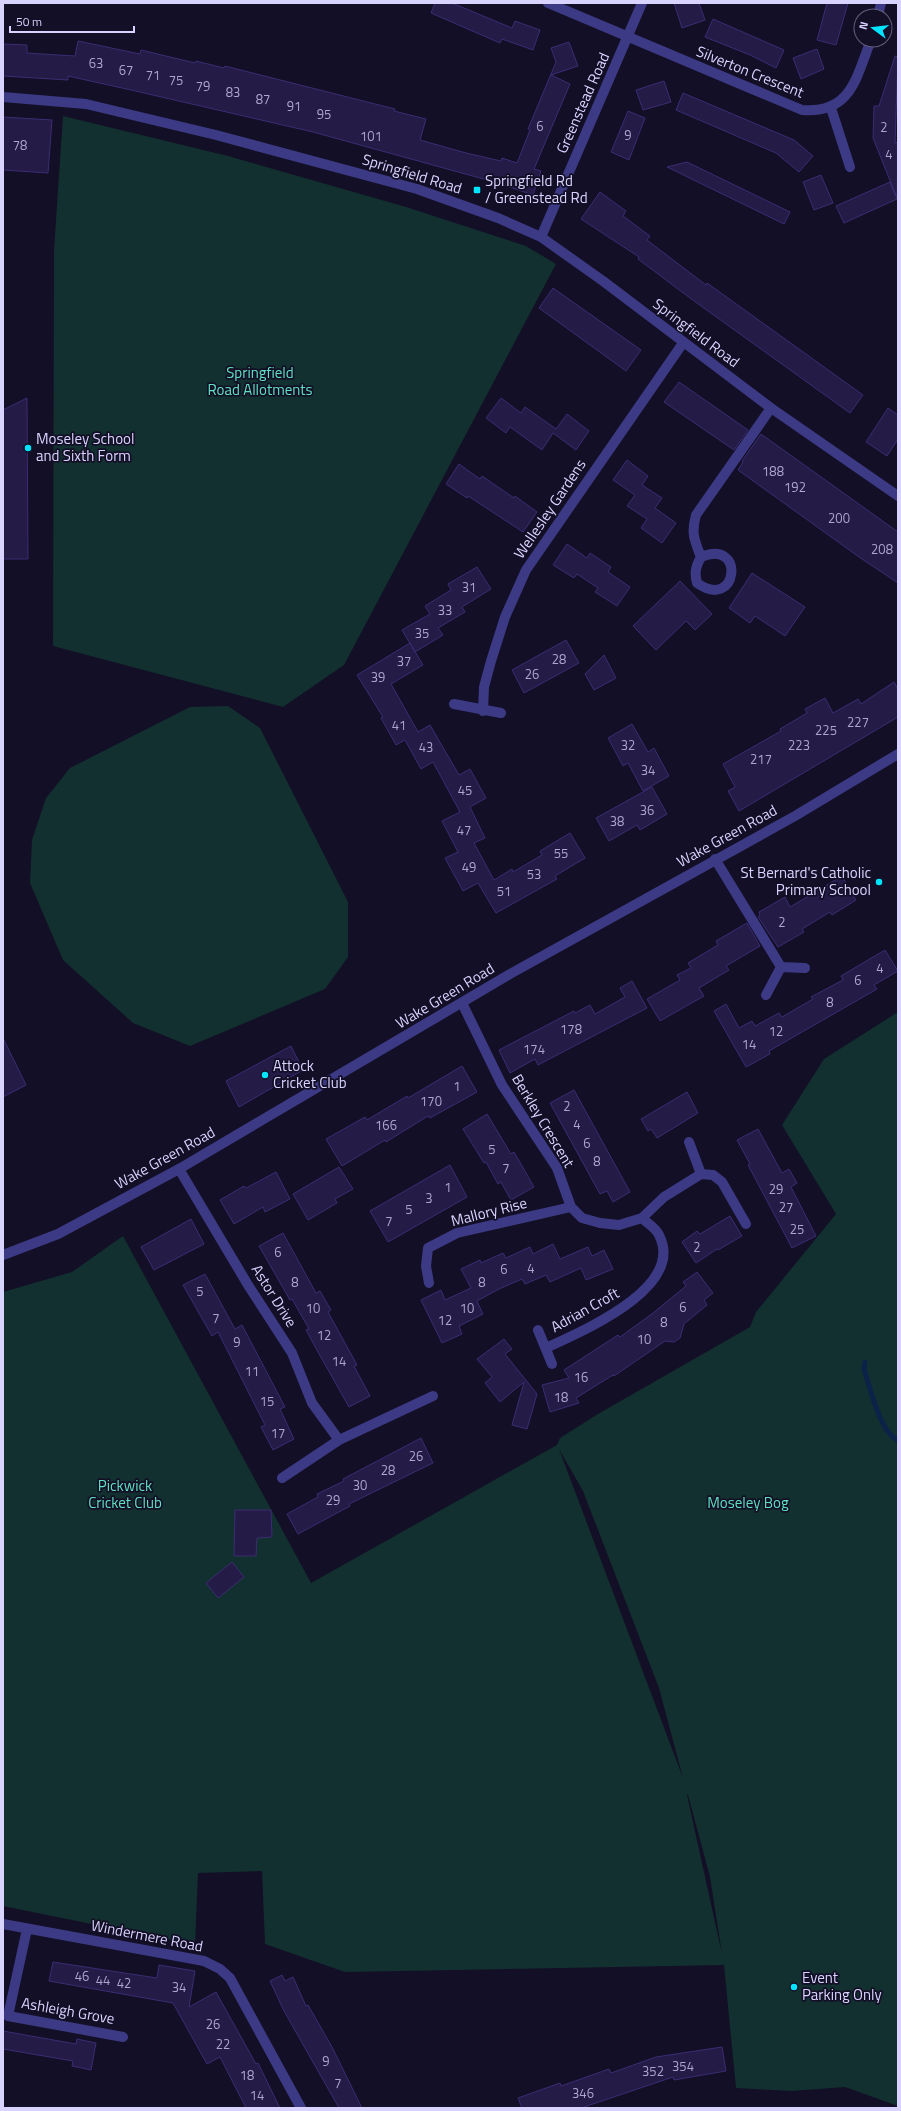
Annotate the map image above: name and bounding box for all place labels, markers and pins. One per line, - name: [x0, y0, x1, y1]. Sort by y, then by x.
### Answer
- place label: Springfield Rd / Greenstead Rd: [485, 169, 588, 209]
- marker: Springfield Rd / Greenstead Rd: [472, 185, 482, 195]
- place label: Moseley School and Sixth Form: [36, 427, 134, 467]
- marker: Moseley School and Sixth Form: [23, 443, 33, 453]
- place label: St Bernard's Catholic Primary School: [740, 861, 871, 901]
- marker: St Bernard's Catholic Primary School: [874, 877, 884, 887]
- place label: Attock Cricket Club: [273, 1054, 347, 1094]
- marker: Attock Cricket Club: [260, 1070, 270, 1080]
- place label: Event Parking Only: [802, 1966, 882, 2006]
- marker: Event Parking Only: [789, 1982, 799, 1992]

